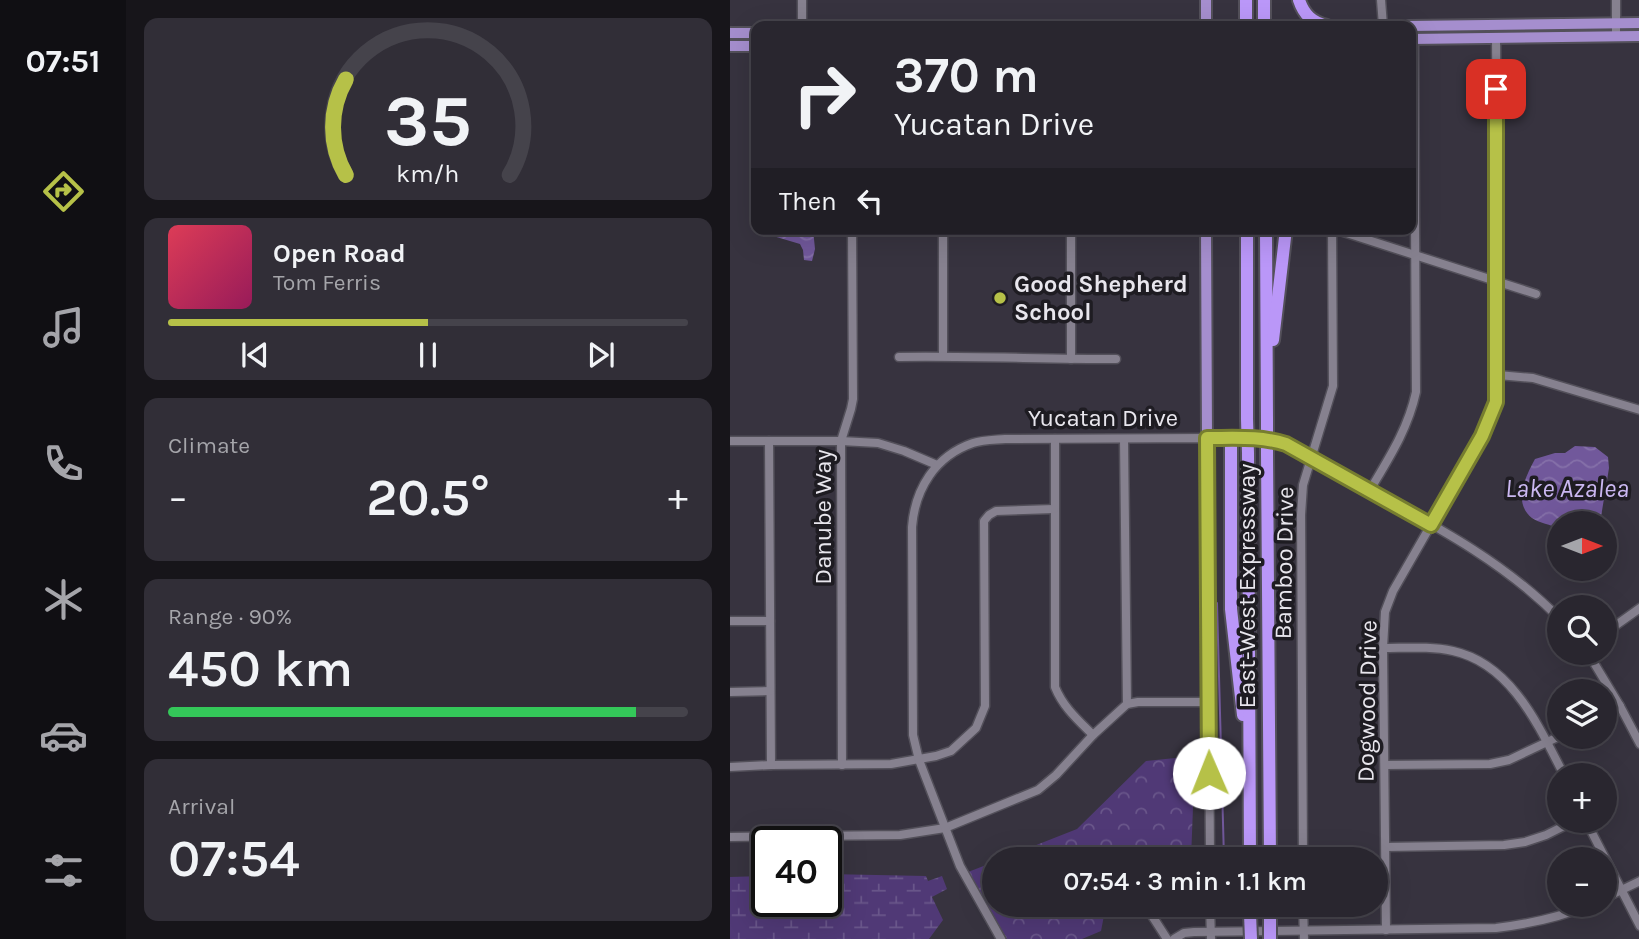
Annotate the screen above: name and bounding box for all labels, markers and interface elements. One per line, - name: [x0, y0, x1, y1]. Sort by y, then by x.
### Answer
- text: 07:51: [26, 43, 100, 80]
- text: 370 m: [894, 47, 1039, 104]
- icon: right: [779, 49, 870, 140]
- pin: [1466, 59, 1526, 119]
- icon: arrive: [1477, 70, 1515, 108]
- text: 35: [384, 78, 472, 163]
- text: Yucatan Drive: [894, 106, 1094, 143]
- text: km/h: [396, 159, 460, 188]
- icon: directions: [39, 167, 88, 216]
- icon: left: [851, 182, 889, 220]
- text: Then: [779, 186, 837, 217]
- text: Open Road: [273, 238, 406, 269]
- text: Tom Ferris: [273, 269, 381, 296]
- place label: Good Shepherd School: [1014, 270, 1188, 326]
- marker: Good Shepherd School: [992, 290, 1008, 306]
- icon: music: [39, 303, 88, 352]
- icon: previous: [236, 336, 274, 374]
- icon: pause: [409, 336, 447, 374]
- icon: next: [582, 336, 620, 374]
- street label: Yucatan Drive: [1028, 404, 1178, 432]
- text: Climate: [168, 432, 250, 459]
- icon: phone: [39, 439, 88, 488]
- street label: Danube Way: [809, 449, 837, 585]
- street label: East-West Expressway: [1233, 464, 1261, 708]
- text: 20.5°: [366, 467, 490, 528]
- water label: Lake Azalea: [1505, 473, 1629, 504]
- text: −: [168, 475, 188, 520]
- text: +: [668, 475, 688, 520]
- street label: Bamboo Drive: [1269, 486, 1299, 640]
- north arrow: [1547, 511, 1617, 581]
- map controls: [1547, 511, 1617, 917]
- icon: climate: [39, 575, 88, 624]
- button: search: [1547, 595, 1617, 665]
- text: Range · 90%: [168, 603, 292, 630]
- street label: Dogwood Drive: [1352, 620, 1382, 782]
- text: 450 km: [168, 638, 353, 699]
- button: layers: [1547, 679, 1617, 749]
- icon: car: [39, 711, 88, 760]
- position arrow: [1172, 736, 1246, 810]
- button: +: [1547, 763, 1617, 833]
- text: Arrival: [168, 793, 235, 820]
- speed limit sign: 40: [751, 826, 842, 917]
- text: 07:54: [168, 828, 300, 889]
- icon: filters: [39, 846, 88, 895]
- button: −: [1547, 847, 1617, 917]
- text: 07:54 · 3 min · 1.1 km: [1063, 866, 1307, 897]

